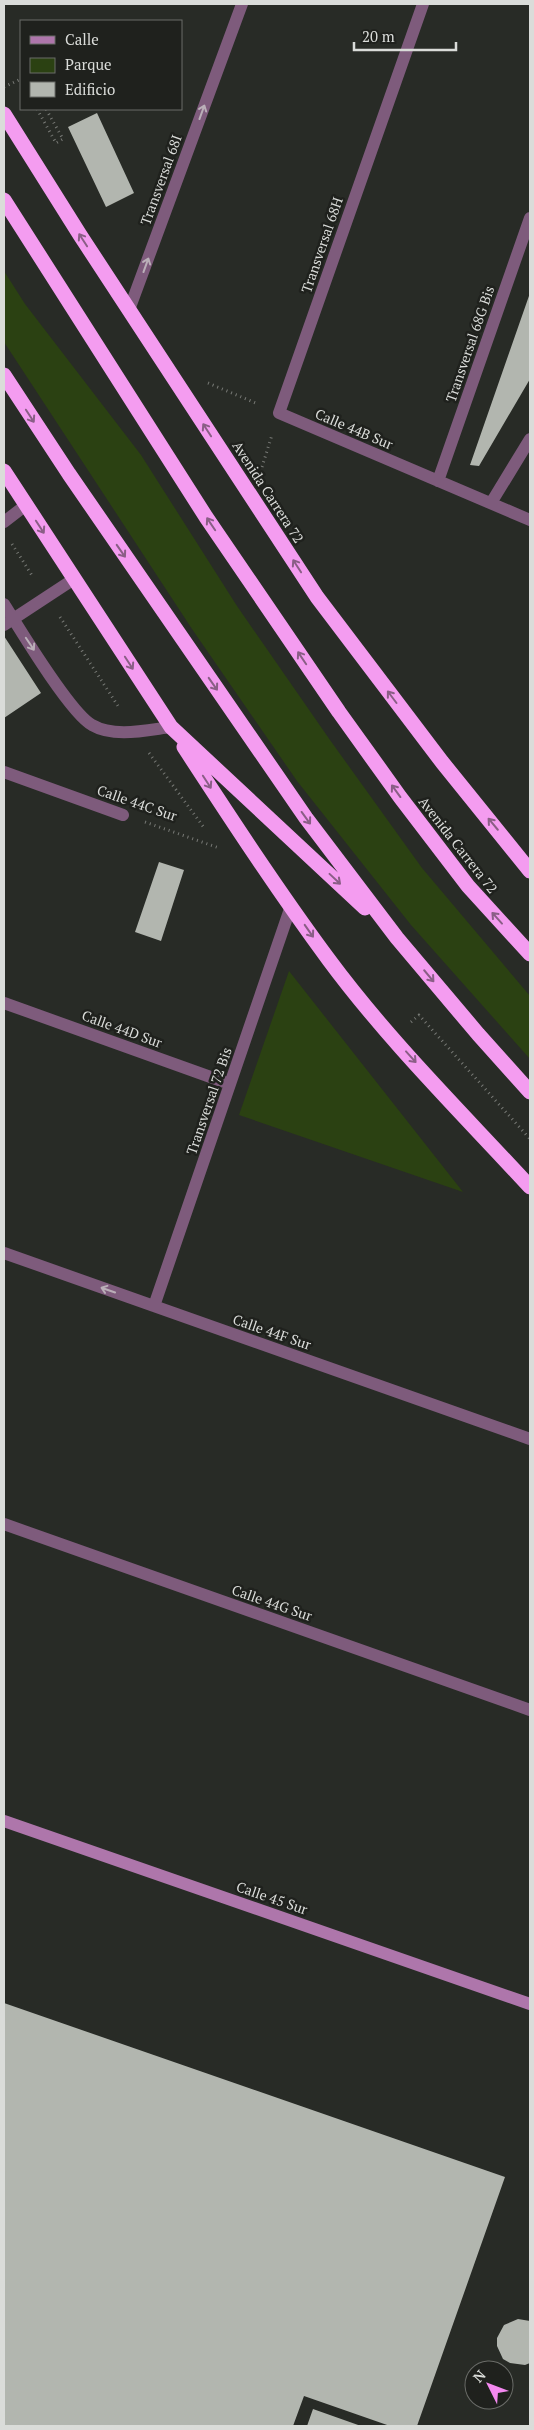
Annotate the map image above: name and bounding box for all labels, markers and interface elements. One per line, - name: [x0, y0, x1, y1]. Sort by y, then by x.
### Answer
- legend: [20, 20, 182, 110]
- scale bar: [354, 20, 456, 52]
- text: 20 m: [362, 26, 395, 46]
- text: Calle: [65, 29, 99, 49]
- text: Parque: [65, 54, 112, 74]
- text: Edificio: [65, 79, 115, 99]
- one-way arrow: [198, 105, 207, 120]
- street label: Transversal 68I: [135, 132, 186, 228]
- street label: Transversal 68H: [296, 194, 347, 295]
- one-way arrow: [78, 234, 88, 248]
- one-way arrow: [142, 258, 151, 273]
- street label: Transversal 68G Bis: [441, 283, 498, 405]
- street label: Calle 44B Sur: [312, 404, 397, 454]
- one-way arrow: [26, 408, 36, 422]
- one-way arrow: [202, 423, 213, 437]
- street label: Avenida Carrera 72: [228, 437, 308, 546]
- one-way arrow: [206, 517, 216, 531]
- one-way arrow: [35, 519, 45, 533]
- one-way arrow: [116, 543, 126, 557]
- one-way arrow: [291, 559, 301, 573]
- one-way arrow: [26, 637, 36, 651]
- one-way arrow: [297, 651, 308, 665]
- one-way arrow: [124, 655, 134, 669]
- one-way arrow: [208, 677, 218, 691]
- one-way arrow: [387, 691, 398, 704]
- one-way arrow: [203, 775, 213, 789]
- street label: Calle 44C Sur: [95, 780, 180, 825]
- one-way arrow: [391, 784, 401, 798]
- street label: Avenida Carrera 72: [415, 792, 502, 897]
- one-way arrow: [301, 811, 311, 825]
- one-way arrow: [488, 818, 499, 831]
- one-way arrow: [328, 873, 341, 885]
- one-way arrow: [491, 912, 503, 925]
- one-way arrow: [304, 924, 314, 938]
- one-way arrow: [423, 969, 434, 982]
- street label: Calle 44D Sur: [79, 1005, 166, 1052]
- street label: Transversal 72 Bis: [181, 1045, 236, 1157]
- one-way arrow: [405, 1050, 417, 1063]
- one-way arrow: [101, 1285, 116, 1294]
- street label: Calle 44F Sur: [230, 1309, 315, 1354]
- street label: Calle 44G Sur: [229, 1580, 315, 1625]
- street label: Calle 45 Sur: [234, 1876, 311, 1919]
- north arrow: [464, 2360, 514, 2410]
- text: N: [468, 2365, 490, 2386]

